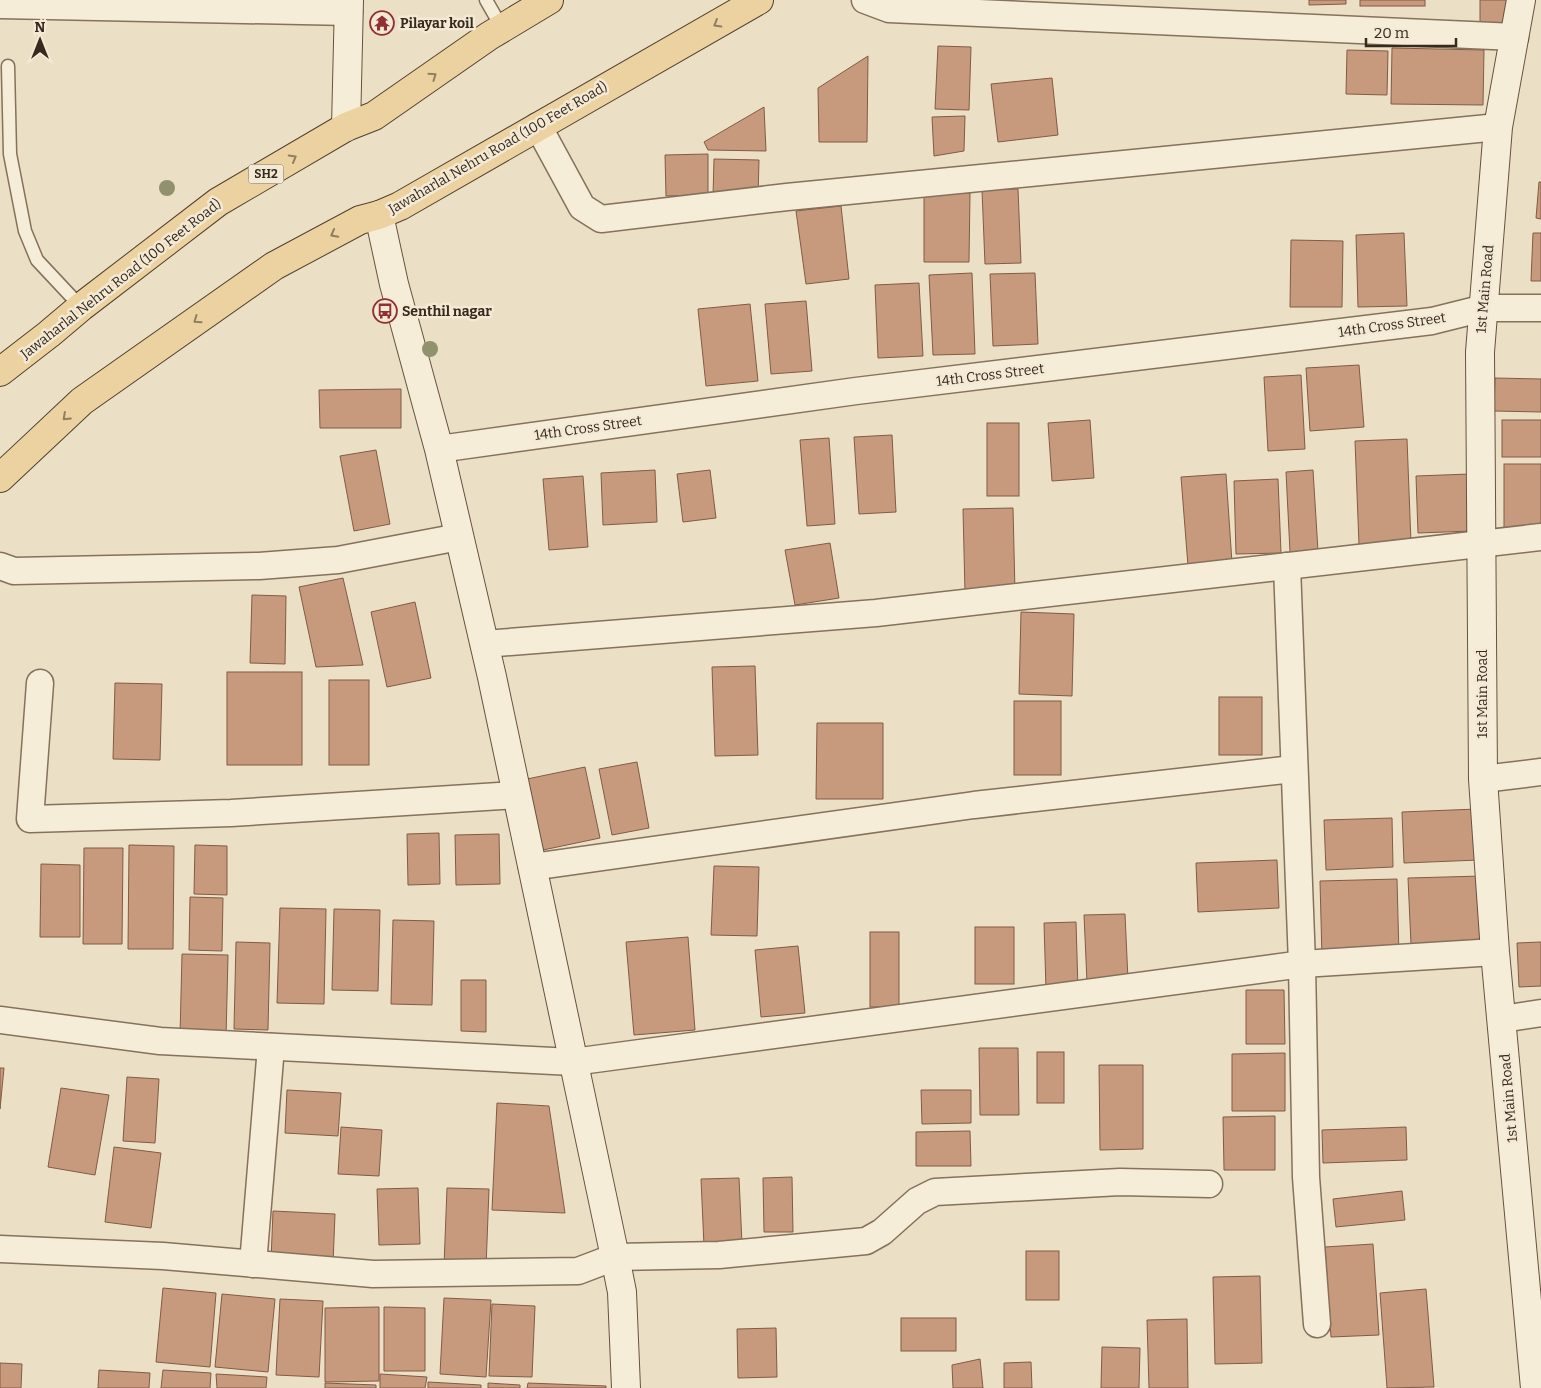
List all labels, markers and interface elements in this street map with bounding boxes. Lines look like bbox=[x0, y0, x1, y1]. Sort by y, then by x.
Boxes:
temple icon: Pilayar koil bbox=[369, 10, 395, 36]
north arrow bbox=[15, 15, 65, 65]
place label: Pilayar koil bbox=[400, 15, 474, 32]
scale bar bbox=[1366, 15, 1456, 47]
one-way arrow bbox=[713, 18, 722, 28]
text: N bbox=[35, 19, 46, 36]
text: 20 m bbox=[1374, 24, 1410, 42]
one-way arrow bbox=[427, 73, 436, 82]
street label: Jawaharlal Nehru Road (100 Feet Road) bbox=[385, 78, 610, 218]
one-way arrow bbox=[288, 155, 297, 165]
road number: SH2 bbox=[248, 164, 284, 183]
street label: Jawaharlal Nehru Road (100 Feet Road) bbox=[17, 195, 225, 363]
one-way arrow bbox=[330, 228, 339, 238]
street label: 1st Main Road bbox=[1473, 244, 1497, 334]
bus stop icon: Senthil nagar bbox=[372, 298, 398, 324]
place label: Senthil nagar bbox=[402, 303, 492, 320]
street label: 14th Cross Street bbox=[1337, 309, 1447, 341]
one-way arrow bbox=[194, 315, 203, 323]
street label: 14th Cross Street bbox=[935, 360, 1045, 390]
one-way arrow bbox=[63, 411, 72, 420]
street label: 14th Cross Street bbox=[533, 412, 643, 444]
street label: 1st Main Road bbox=[1474, 650, 1491, 738]
street label: 1st Main Road bbox=[1497, 1053, 1521, 1143]

